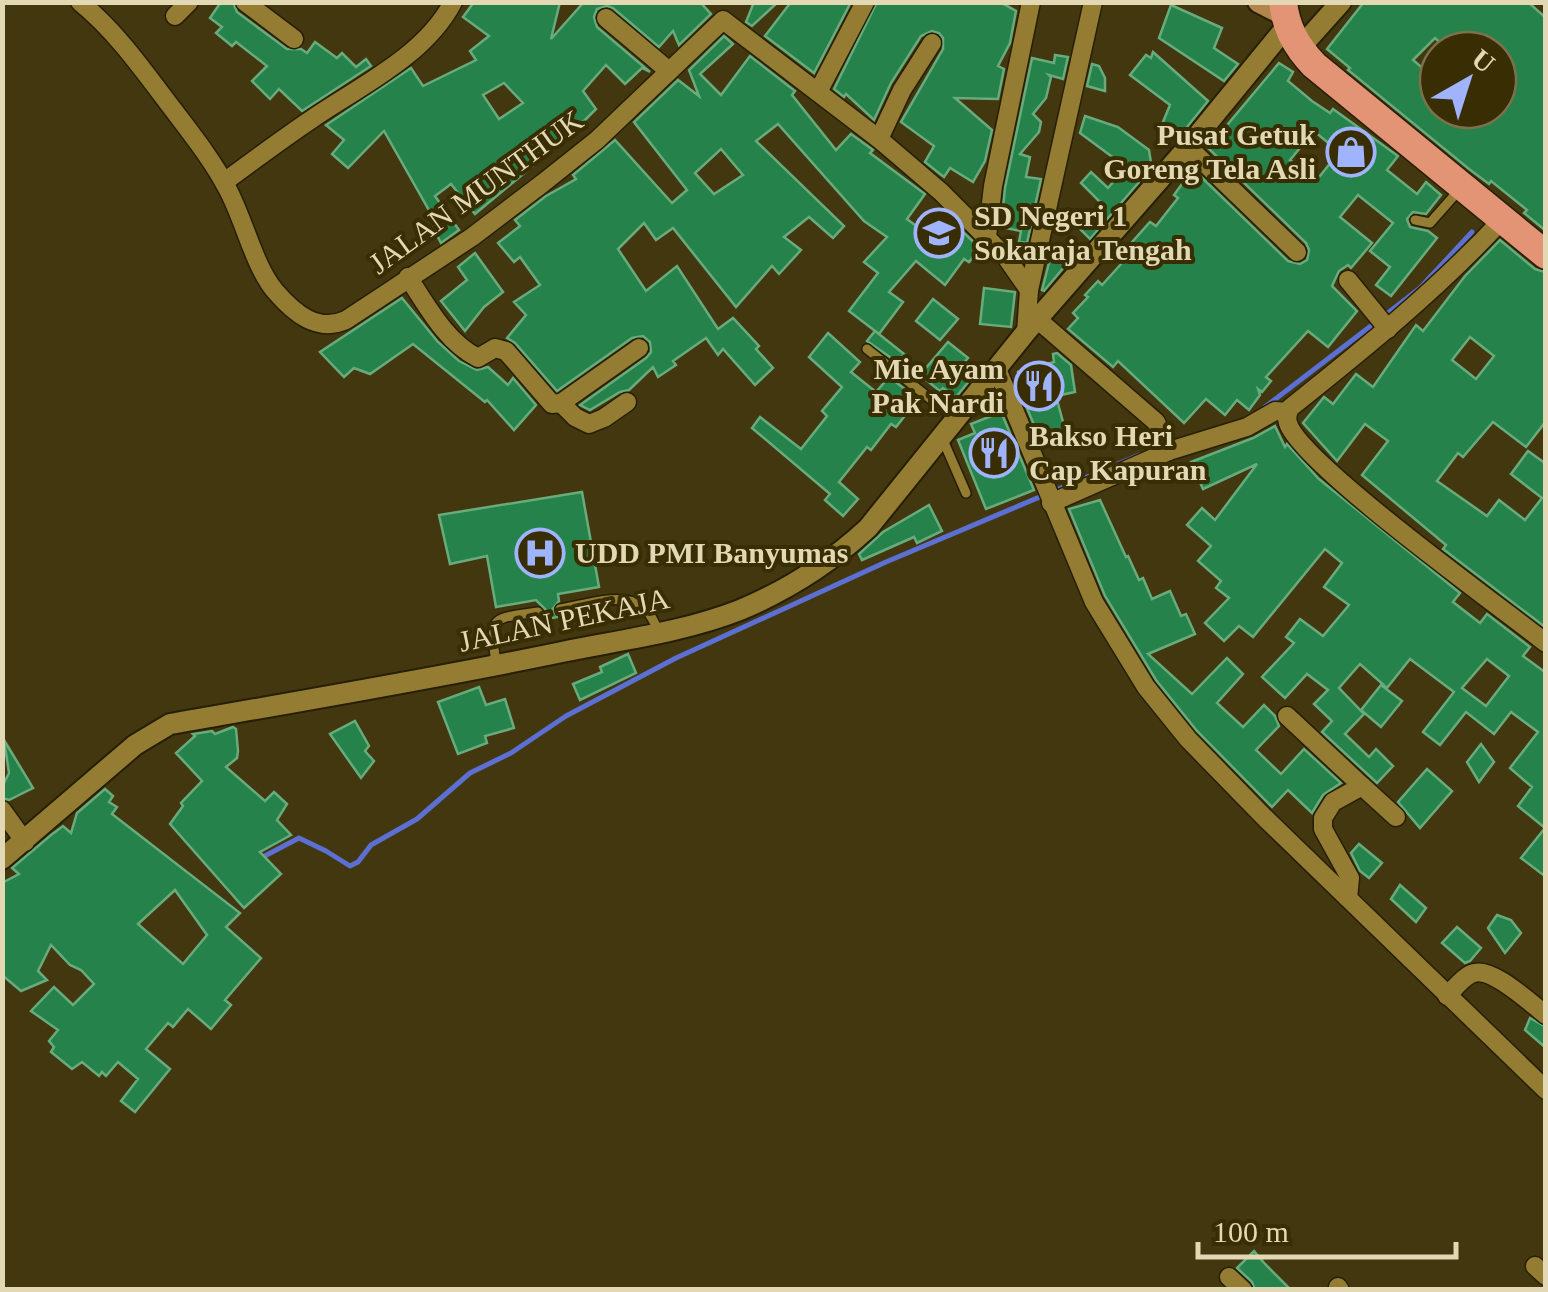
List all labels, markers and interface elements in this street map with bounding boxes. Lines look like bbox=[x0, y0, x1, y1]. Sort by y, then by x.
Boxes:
north arrow bbox=[1418, 30, 1518, 130]
text: U bbox=[1466, 43, 1501, 79]
street label: JALAN MUNTHUK bbox=[363, 103, 589, 280]
place label: Pusat Getuk Goreng Tela Asli bbox=[1103, 118, 1316, 185]
shop icon: Pusat Getuk Goreng Tela Asli bbox=[1325, 126, 1377, 178]
place label: SD Negeri 1 Sokaraja Tengah bbox=[974, 199, 1192, 266]
school or university icon: SD Negeri 1 Sokaraja Tengah bbox=[913, 207, 965, 259]
place label: Mie Ayam Pak Nardi bbox=[871, 352, 1004, 419]
restaurant icon: Mie Ayam Pak Nardi bbox=[1013, 360, 1065, 412]
place label: Bakso Heri Cap Kapuran bbox=[1029, 419, 1207, 486]
restaurant icon: Bakso Heri Cap Kapuran bbox=[968, 427, 1020, 479]
hospital icon: UDD PMI Banyumas bbox=[514, 527, 566, 579]
place label: UDD PMI Banyumas bbox=[575, 536, 848, 569]
street label: JALAN PEKAJA bbox=[456, 581, 672, 658]
scale bar bbox=[1198, 1197, 1456, 1259]
text: 100 m bbox=[1213, 1215, 1289, 1248]

